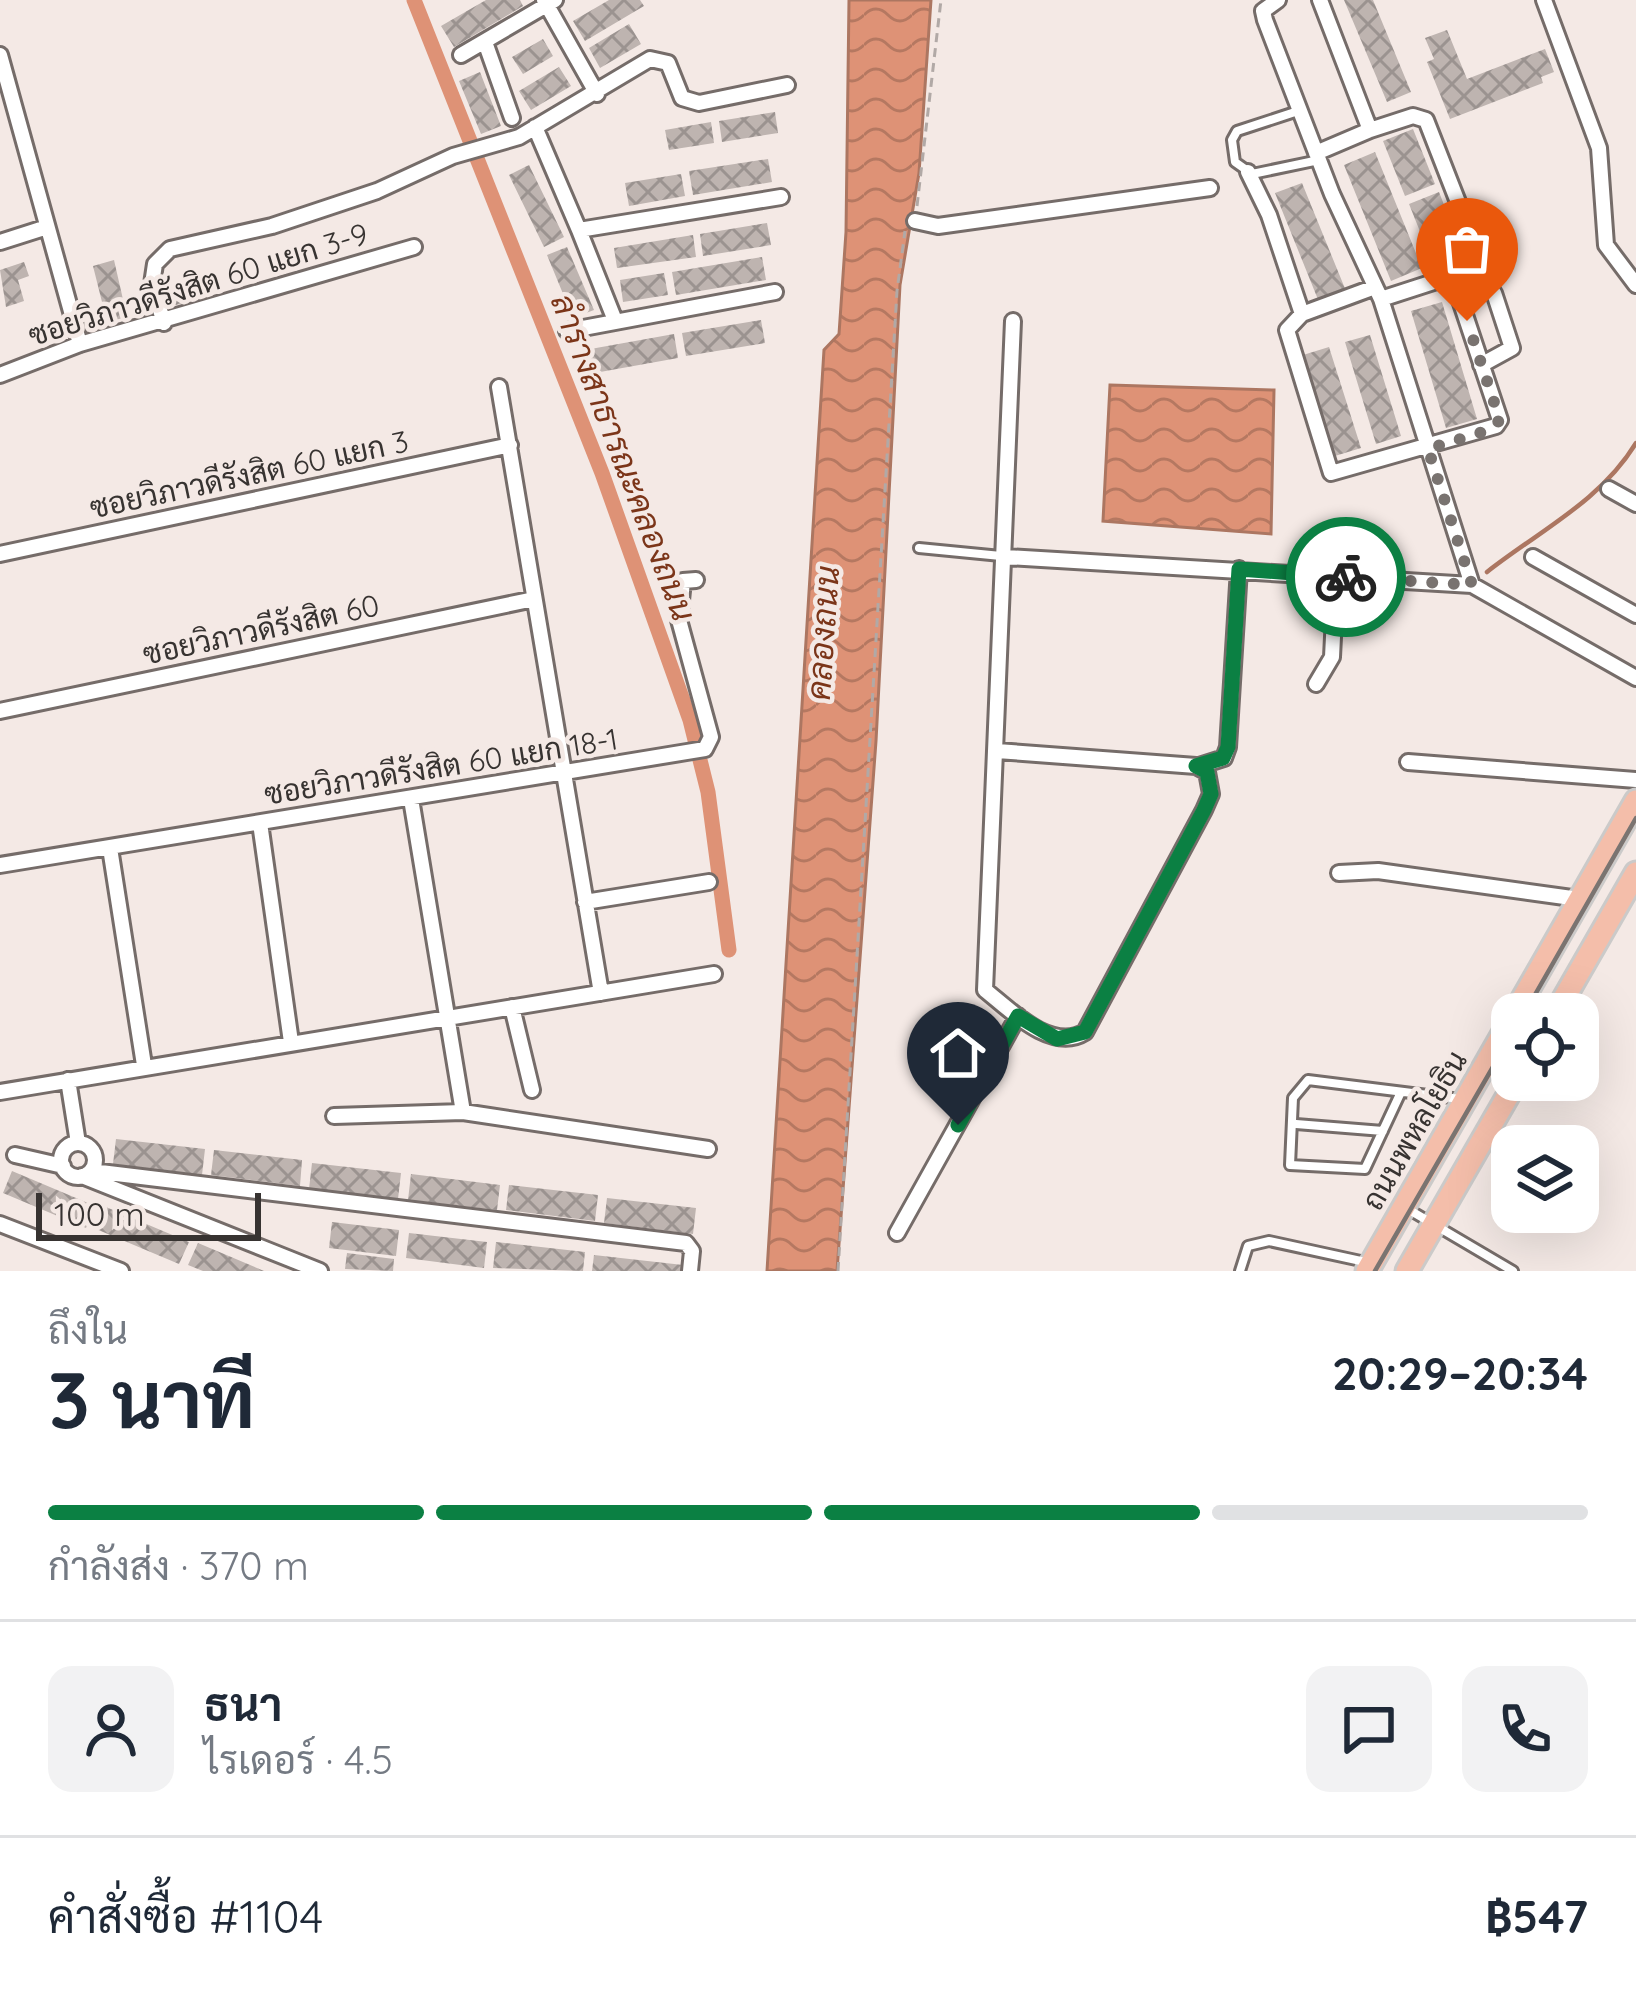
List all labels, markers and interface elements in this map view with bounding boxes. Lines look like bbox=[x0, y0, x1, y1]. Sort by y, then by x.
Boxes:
pin bbox=[1416, 198, 1518, 321]
street label: ซอยวิภาวดีรังสิต 60 แยก 3-9 bbox=[24, 214, 372, 354]
icon: bag bbox=[1434, 216, 1500, 282]
water label: ลำรางสาธารณะคลองถนน bbox=[543, 288, 705, 626]
street label: ซอยวิภาวดีรังสิต 60 แยก 3 bbox=[86, 422, 412, 526]
courier bbox=[1286, 517, 1406, 637]
icon: bike bbox=[1313, 544, 1379, 610]
water label: คลองถนน bbox=[797, 564, 847, 702]
street label: ซอยวิภาวดีรังสิต 60 bbox=[139, 585, 383, 673]
street label: ซอยวิภาวดีรังสิต 60 แยก 18-1 bbox=[261, 719, 621, 813]
map controls bbox=[1491, 993, 1599, 1233]
button: locate bbox=[1491, 993, 1599, 1101]
pin bbox=[907, 1002, 1009, 1125]
icon: home bbox=[925, 1020, 991, 1086]
street label: ถนนพหลโยธิน bbox=[1353, 1044, 1475, 1216]
button: layers bbox=[1491, 1125, 1599, 1233]
scale bar bbox=[36, 1187, 261, 1240]
text: 100 m bbox=[54, 1193, 145, 1234]
text: ถึงใน bbox=[48, 1305, 128, 1354]
text: 20:29–20:34 bbox=[1332, 1345, 1588, 1401]
text: 3 นาที bbox=[48, 1350, 255, 1448]
text: กำลังส่ง · 370 m bbox=[48, 1541, 309, 1590]
button: person bbox=[48, 1666, 174, 1792]
button: chat bbox=[1306, 1666, 1432, 1792]
button: phone bbox=[1462, 1666, 1588, 1792]
text: ธนา bbox=[204, 1676, 282, 1732]
text: ไรเดอร์ · 4.5 bbox=[204, 1735, 393, 1784]
text: คำสั่งซื้อ #1104 bbox=[48, 1888, 323, 1944]
text: ฿547 bbox=[1485, 1888, 1588, 1944]

